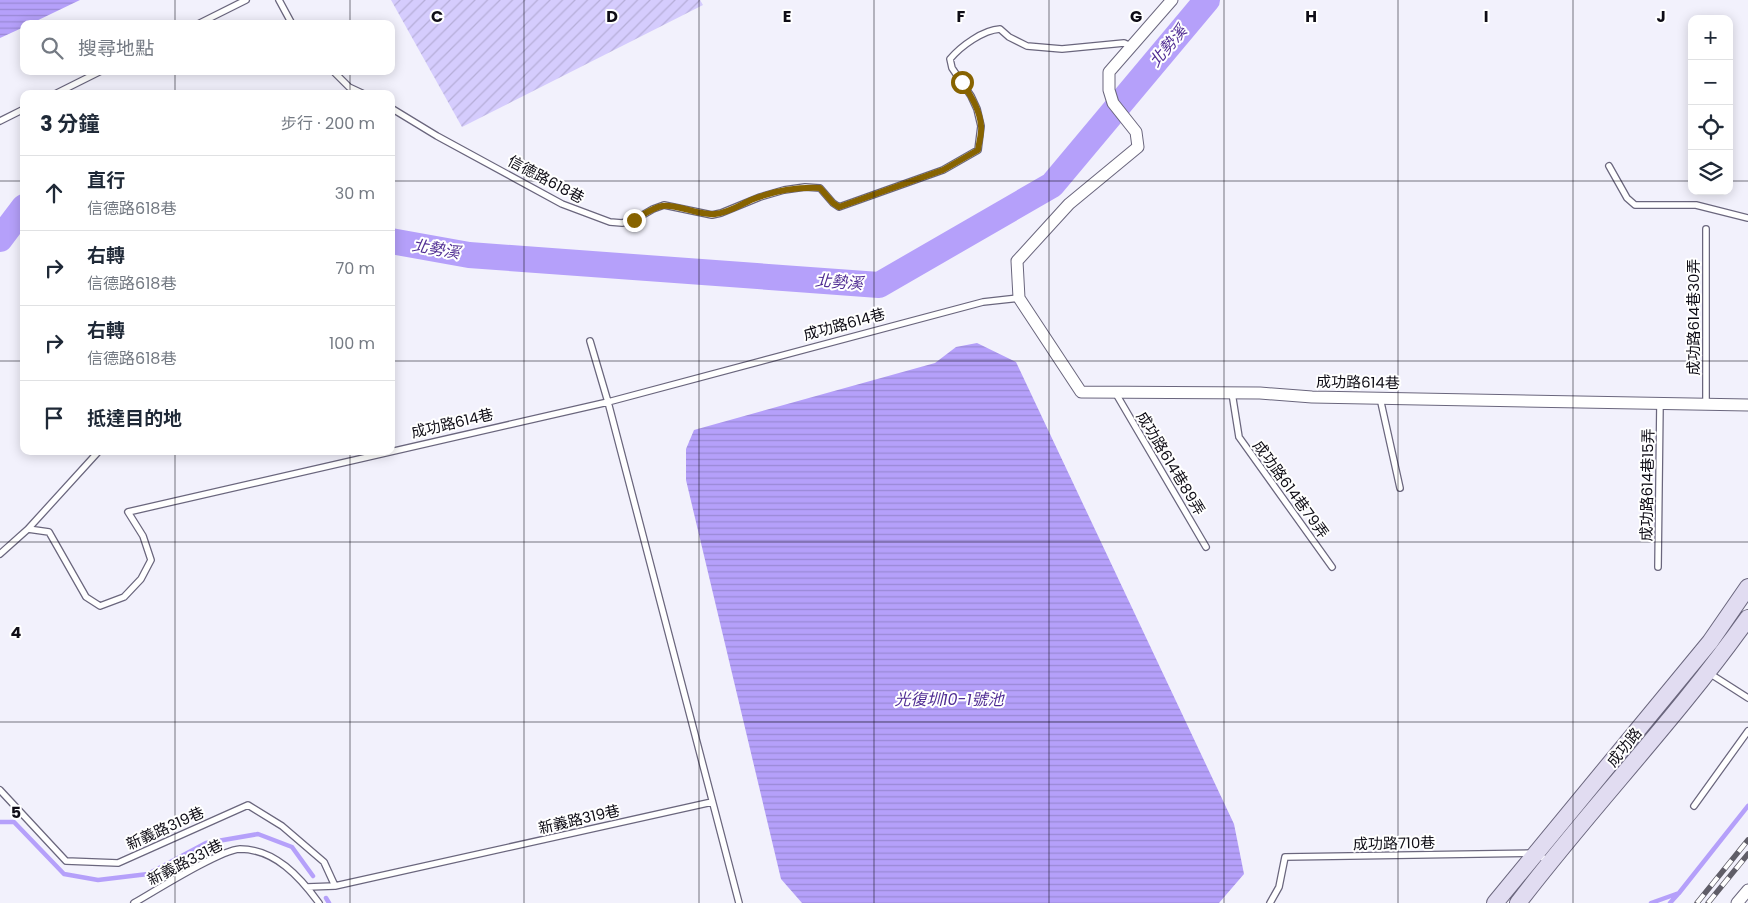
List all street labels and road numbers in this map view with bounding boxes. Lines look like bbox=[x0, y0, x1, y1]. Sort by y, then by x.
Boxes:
street label: 信德路618巷 bbox=[504, 150, 588, 208]
street label: 成功路614巷30弄 bbox=[1683, 258, 1704, 376]
street label: 成功路614巷 bbox=[801, 303, 887, 345]
street label: 成功路614巷 bbox=[1316, 371, 1400, 393]
street label: 成功路614巷 bbox=[409, 403, 495, 443]
street label: 成功路614巷89弄 bbox=[1132, 407, 1210, 519]
street label: 成功路614巷15弄 bbox=[1636, 428, 1658, 542]
street label: 成功路614巷79弄 bbox=[1248, 436, 1334, 542]
street label: 成功路 bbox=[1602, 723, 1646, 771]
street label: 新義路319巷 bbox=[536, 799, 622, 839]
street label: 新義路319巷 bbox=[123, 802, 207, 854]
street label: 成功路710巷 bbox=[1353, 832, 1435, 854]
street label: 新義路331巷 bbox=[143, 834, 227, 890]

